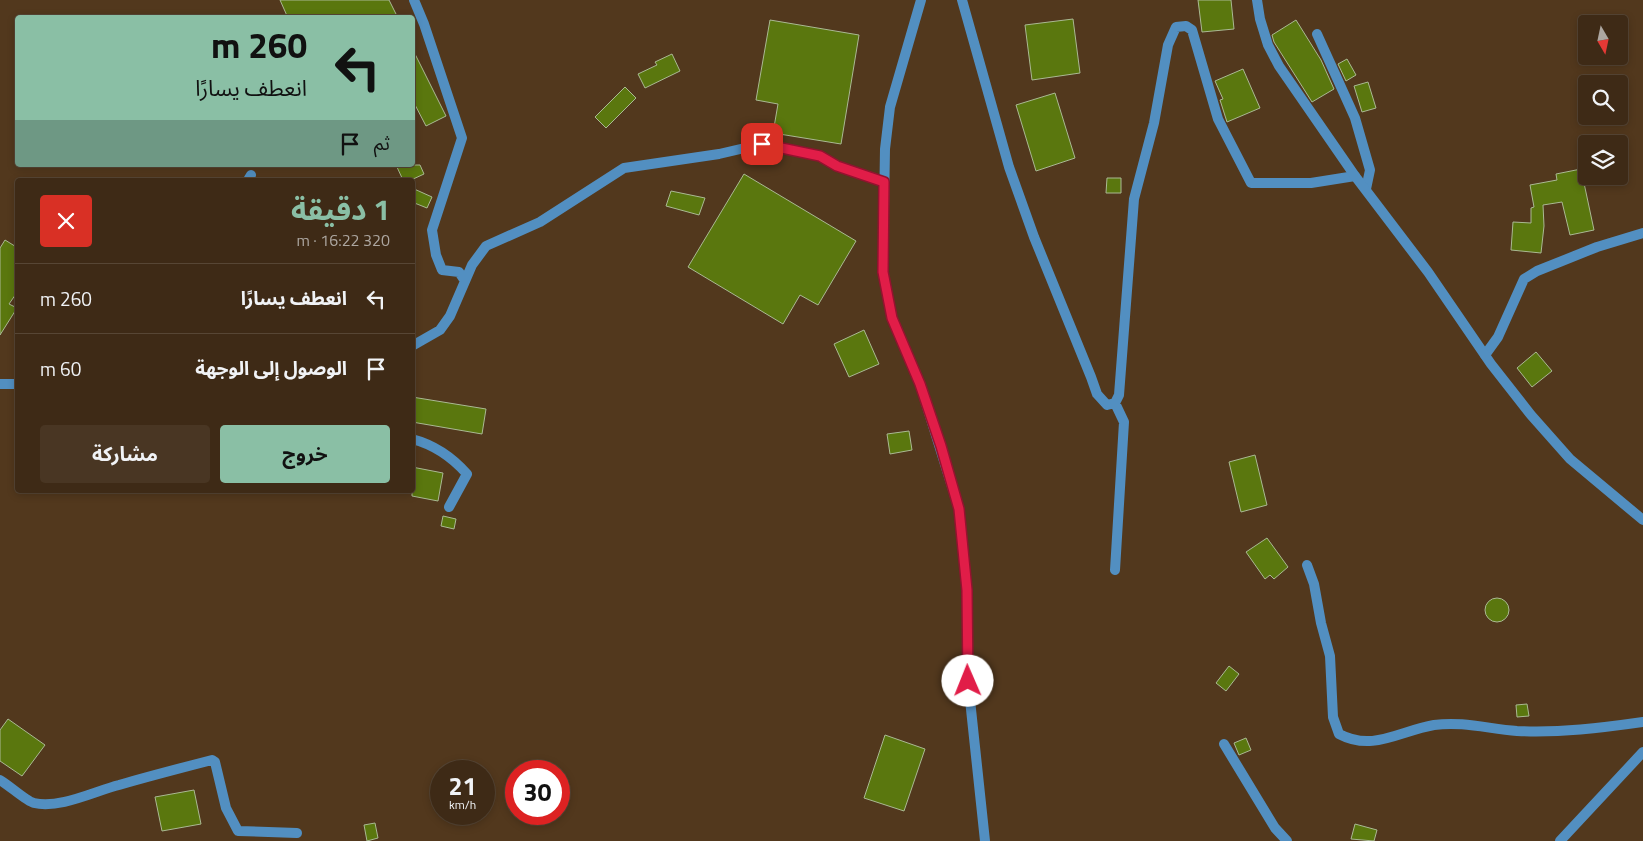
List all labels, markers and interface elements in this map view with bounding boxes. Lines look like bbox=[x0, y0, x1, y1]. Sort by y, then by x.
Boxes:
north arrow bbox=[1578, 15, 1628, 65]
map controls bbox=[1578, 15, 1628, 185]
text: 260 m bbox=[211, 18, 307, 72]
icon: left bbox=[325, 35, 390, 100]
text: انعطف يسارًا bbox=[195, 71, 307, 105]
button: search bbox=[1578, 75, 1628, 125]
pin bbox=[741, 123, 783, 165]
text: ثم bbox=[374, 128, 390, 157]
icon: arrive bbox=[336, 130, 364, 158]
icon: arrive bbox=[748, 130, 776, 158]
button: layers bbox=[1578, 135, 1628, 185]
text: 1 دقيقة bbox=[291, 186, 390, 232]
button: close bbox=[40, 195, 92, 247]
text: 320 m · 16:22 bbox=[296, 228, 390, 252]
text: انعطف يسارًا bbox=[241, 283, 347, 312]
text: 260 m bbox=[40, 284, 92, 313]
icon: left bbox=[362, 285, 390, 313]
text: الوصول إلى الوجهة bbox=[195, 353, 347, 382]
text: 60 m bbox=[40, 354, 81, 383]
icon: arrive bbox=[362, 355, 390, 383]
button: مشاركة bbox=[40, 425, 210, 483]
button: خروج bbox=[220, 425, 390, 483]
position arrow bbox=[941, 654, 993, 706]
speed limit sign: 30 bbox=[505, 760, 570, 825]
text: 21 bbox=[448, 767, 477, 805]
text: km/h bbox=[449, 795, 476, 814]

